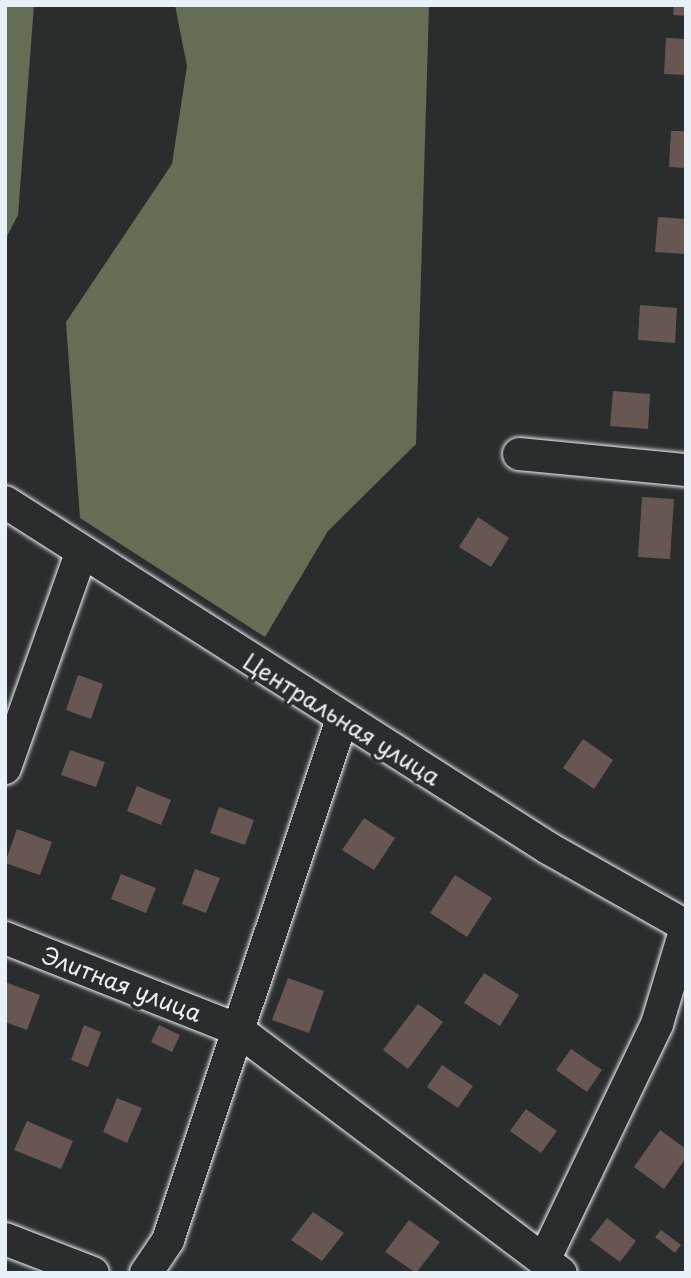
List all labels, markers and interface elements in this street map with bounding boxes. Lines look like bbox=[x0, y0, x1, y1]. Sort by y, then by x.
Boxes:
street label: Центральная улица bbox=[238, 647, 446, 791]
street label: Элитная улица bbox=[38, 941, 206, 1027]

